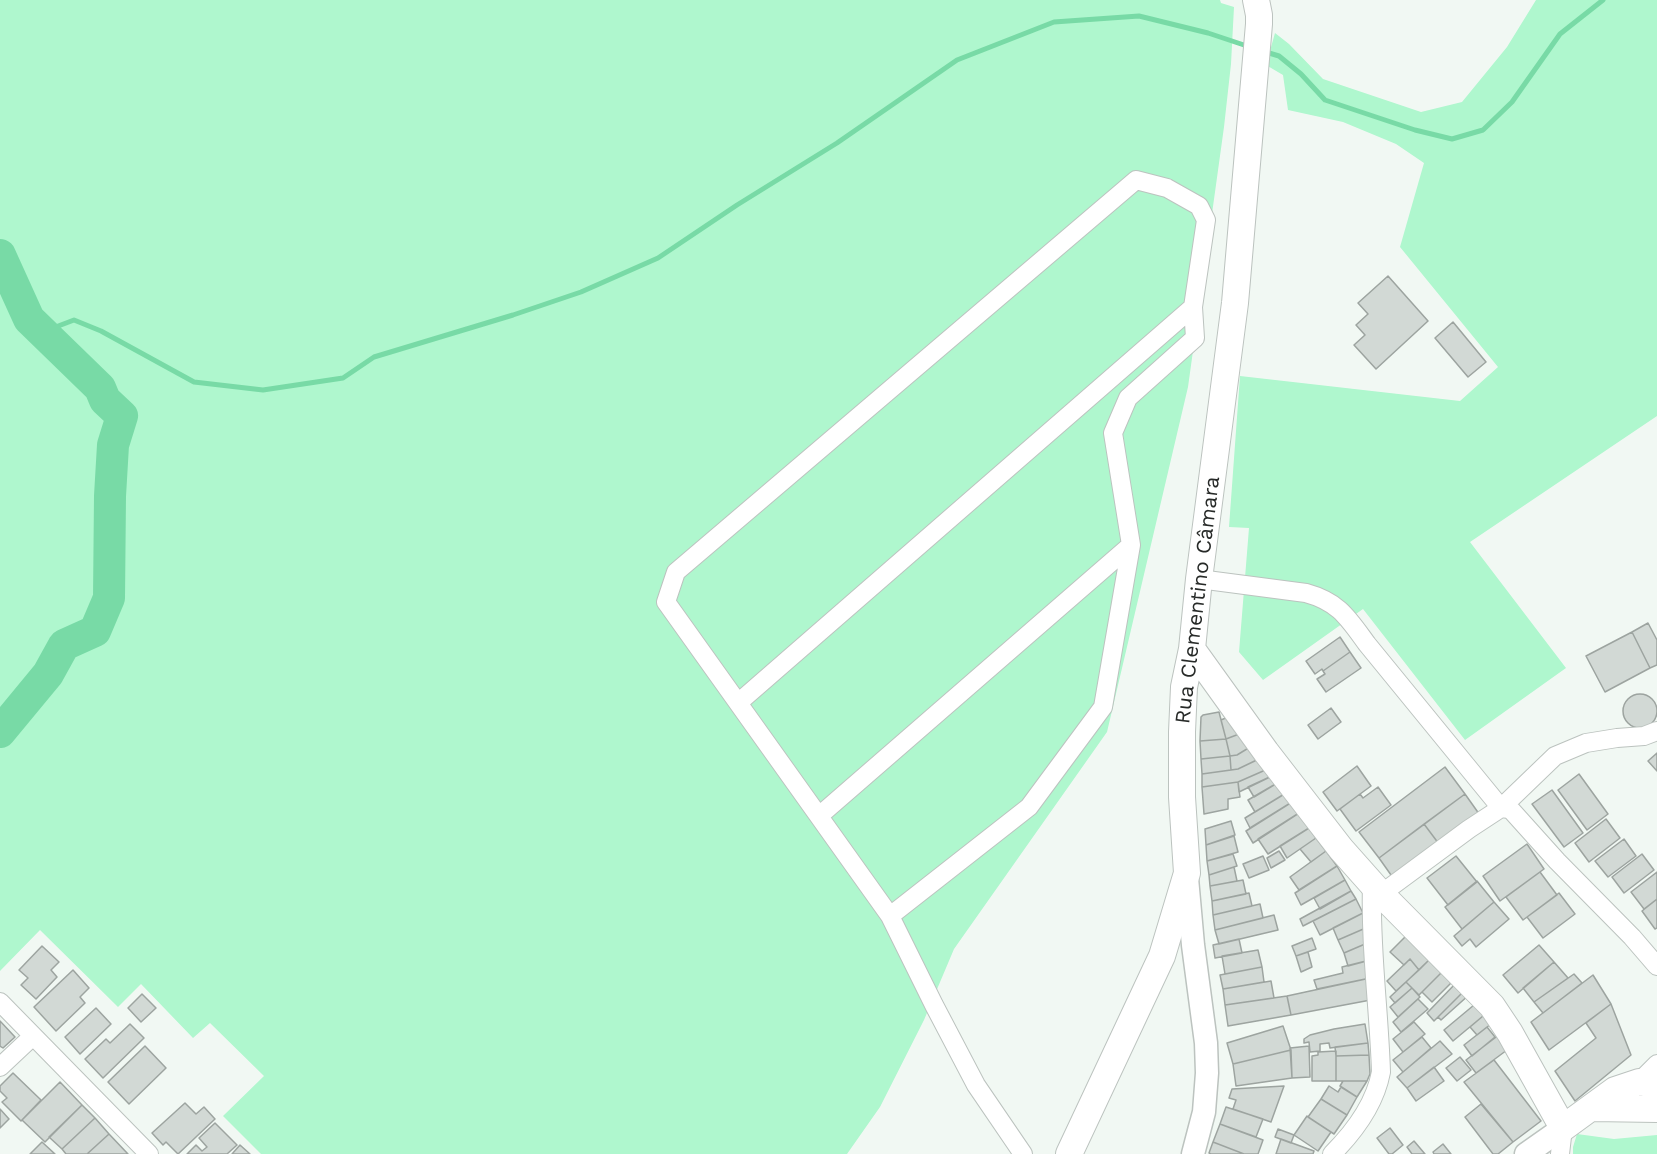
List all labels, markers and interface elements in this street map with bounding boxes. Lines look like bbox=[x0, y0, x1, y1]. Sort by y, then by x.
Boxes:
street label: Rua Clementino Câmara bbox=[1170, 475, 1226, 725]

